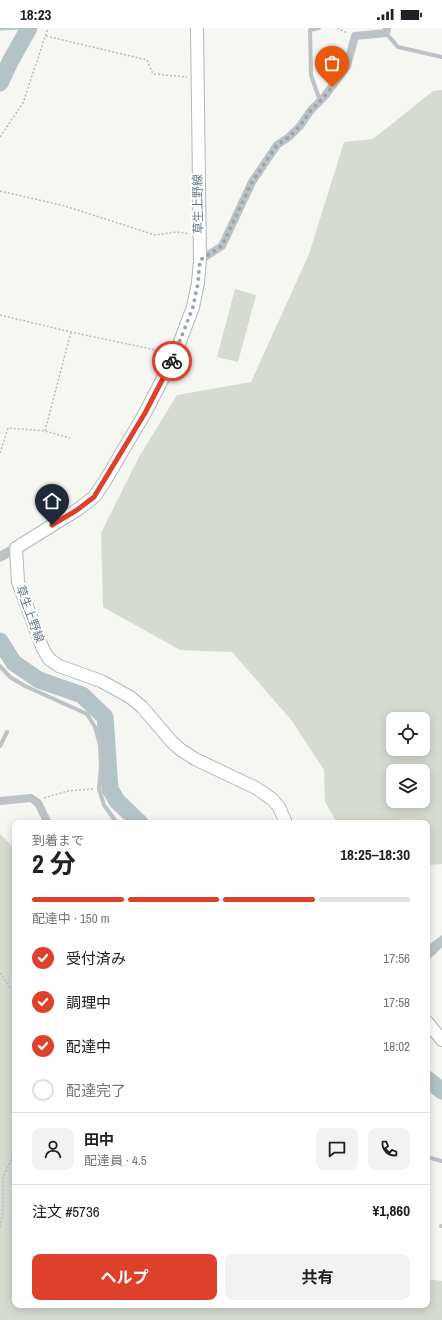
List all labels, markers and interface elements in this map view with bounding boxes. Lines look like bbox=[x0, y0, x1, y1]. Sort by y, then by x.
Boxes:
text: 18:23 bbox=[20, 4, 51, 25]
pin bbox=[315, 46, 349, 87]
icon: bag bbox=[321, 52, 343, 74]
street label: 草生上野線 bbox=[189, 174, 207, 234]
courier bbox=[152, 341, 192, 381]
icon: bike bbox=[161, 350, 183, 372]
pin bbox=[35, 484, 69, 525]
icon: home bbox=[41, 490, 63, 512]
street label: 草生上野線 bbox=[12, 583, 48, 645]
map controls bbox=[386, 712, 430, 808]
button: locate bbox=[386, 712, 430, 756]
button: layers bbox=[386, 764, 430, 808]
text: 到着まで bbox=[32, 832, 84, 849]
text: 18:25–18:30 bbox=[340, 844, 410, 865]
text: 2 分 bbox=[32, 846, 76, 881]
text: 配達中 · 150 m bbox=[32, 910, 110, 927]
icon: check bbox=[32, 947, 54, 969]
text: 受付済み bbox=[66, 948, 126, 969]
text: 17:56 bbox=[383, 950, 410, 967]
icon: check bbox=[32, 991, 54, 1013]
text: 調理中 bbox=[66, 992, 111, 1013]
text: 17:58 bbox=[383, 994, 410, 1011]
icon: check bbox=[32, 1035, 54, 1057]
text: 配達中 bbox=[66, 1036, 111, 1057]
text: 18:02 bbox=[383, 1038, 410, 1055]
text: 配達完了 bbox=[66, 1080, 126, 1101]
button: person bbox=[32, 1128, 74, 1170]
button: chat bbox=[316, 1128, 358, 1170]
button: phone bbox=[368, 1128, 410, 1170]
text: 田中 bbox=[84, 1129, 114, 1150]
text: 配達員 · 4.5 bbox=[84, 1152, 147, 1169]
text: ¥1,860 bbox=[372, 1200, 410, 1221]
text: 注文 #5736 bbox=[32, 1201, 100, 1222]
button: ヘルプ bbox=[32, 1254, 217, 1300]
button: 共有 bbox=[225, 1254, 410, 1300]

